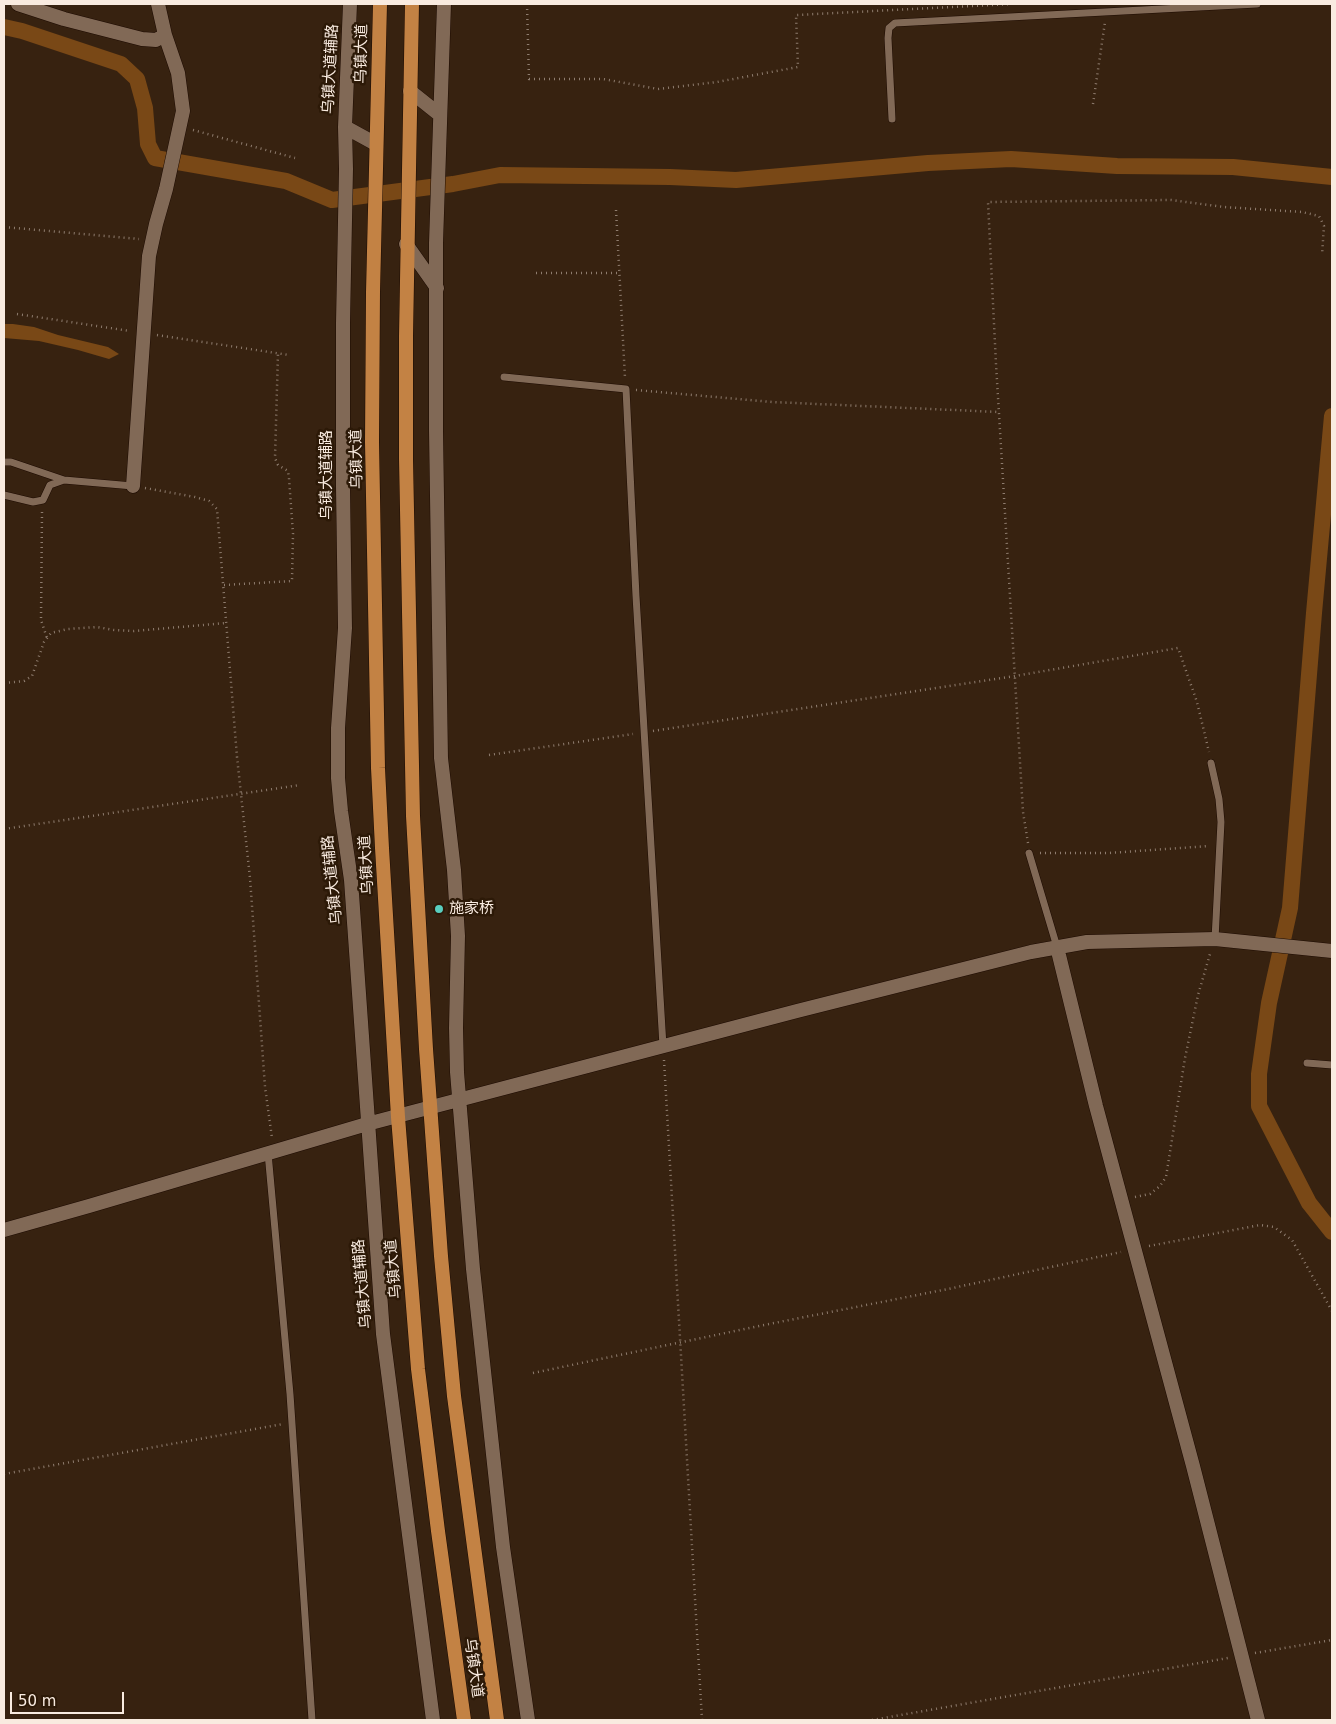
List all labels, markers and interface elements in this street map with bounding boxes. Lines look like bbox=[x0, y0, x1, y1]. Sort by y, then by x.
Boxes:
street label: 乌镇大道辅路 bbox=[320, 24, 342, 114]
street label: 乌镇大道 bbox=[352, 24, 372, 84]
street label: 乌镇大道 bbox=[347, 429, 367, 489]
street label: 乌镇大道辅路 bbox=[318, 430, 336, 520]
street label: 乌镇大道辅路 bbox=[319, 834, 347, 926]
street label: 乌镇大道 bbox=[356, 835, 378, 895]
place label: 施家桥 bbox=[449, 900, 494, 918]
marker: 施家桥 bbox=[433, 903, 445, 915]
street label: 乌镇大道辅路 bbox=[350, 1238, 376, 1330]
street label: 乌镇大道 bbox=[382, 1238, 406, 1300]
street label: 乌镇大道 bbox=[460, 1637, 486, 1699]
scale bar bbox=[12, 1682, 126, 1714]
text: 50 m bbox=[18, 1692, 56, 1710]

